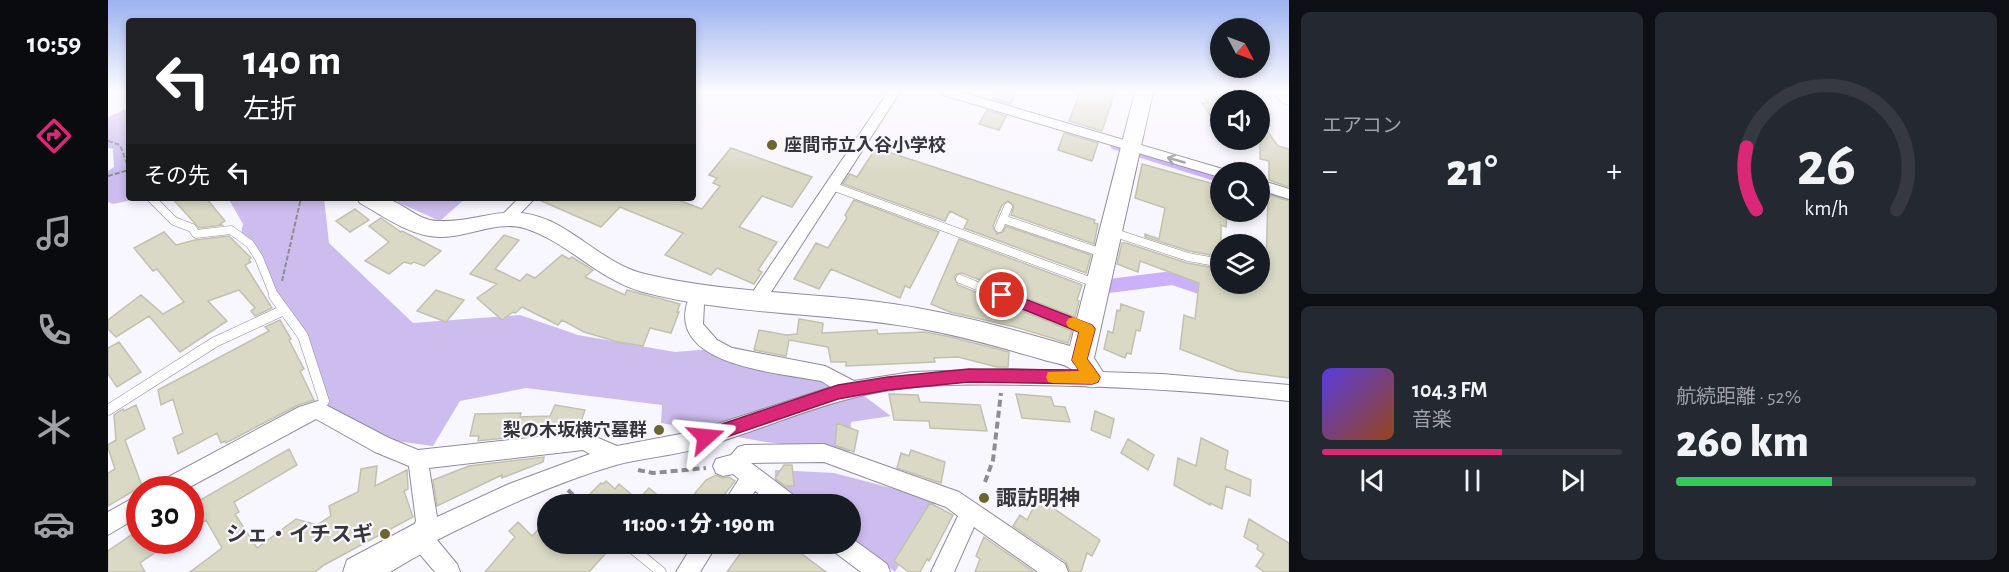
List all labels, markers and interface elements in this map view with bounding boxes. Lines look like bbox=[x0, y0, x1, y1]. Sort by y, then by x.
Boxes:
north arrow bbox=[1210, 18, 1270, 78]
map controls bbox=[1210, 18, 1270, 294]
text: 10:59 bbox=[27, 30, 81, 57]
text: 140 m bbox=[243, 40, 341, 82]
icon: left bbox=[144, 42, 222, 120]
button: sound bbox=[1210, 90, 1270, 150]
text: 左折 bbox=[243, 96, 297, 123]
icon: directions bbox=[33, 115, 75, 157]
text: エアコン bbox=[1322, 116, 1402, 136]
text: 26 bbox=[1796, 134, 1856, 196]
place label: 座間市立入谷小学校 bbox=[784, 135, 946, 155]
marker: 座間市立入谷小学校 bbox=[765, 138, 779, 152]
text: 21° bbox=[1446, 149, 1498, 194]
one-way arrow bbox=[1167, 154, 1186, 165]
text: − bbox=[1322, 155, 1338, 188]
text: + bbox=[1606, 155, 1622, 188]
icon: left bbox=[222, 156, 255, 189]
button: search bbox=[1210, 162, 1270, 222]
text: その先 bbox=[144, 165, 210, 187]
text: km/h bbox=[1804, 198, 1848, 219]
icon: music bbox=[33, 212, 75, 254]
button: layers bbox=[1210, 234, 1270, 294]
pin bbox=[976, 269, 1027, 320]
icon: arrive bbox=[985, 278, 1018, 311]
icon: phone bbox=[33, 309, 75, 351]
text: 104.3 FM bbox=[1412, 379, 1488, 401]
text: 航続距離 · 52% bbox=[1676, 387, 1801, 407]
position arrow bbox=[674, 405, 738, 469]
icon: climate bbox=[33, 406, 75, 448]
text: 音楽 bbox=[1412, 410, 1452, 430]
place label: 梨の木坂横穴墓群 bbox=[503, 420, 647, 440]
text: 260 km bbox=[1676, 420, 1809, 465]
marker: 梨の木坂横穴墓群 bbox=[652, 423, 666, 437]
icon: previous bbox=[1356, 464, 1389, 497]
icon: pause bbox=[1456, 464, 1489, 497]
icon: next bbox=[1556, 464, 1589, 497]
speed limit sign: 30 bbox=[126, 476, 204, 554]
place label: 諏訪明神 bbox=[996, 486, 1080, 509]
marker: 諏訪明神 bbox=[977, 491, 991, 505]
icon: car bbox=[33, 503, 75, 545]
text: 11:00 · 1 分 · 190 m bbox=[623, 513, 775, 535]
place label: シェ・イチスギ bbox=[226, 522, 373, 545]
marker: シェ・イチスギ bbox=[378, 527, 392, 541]

